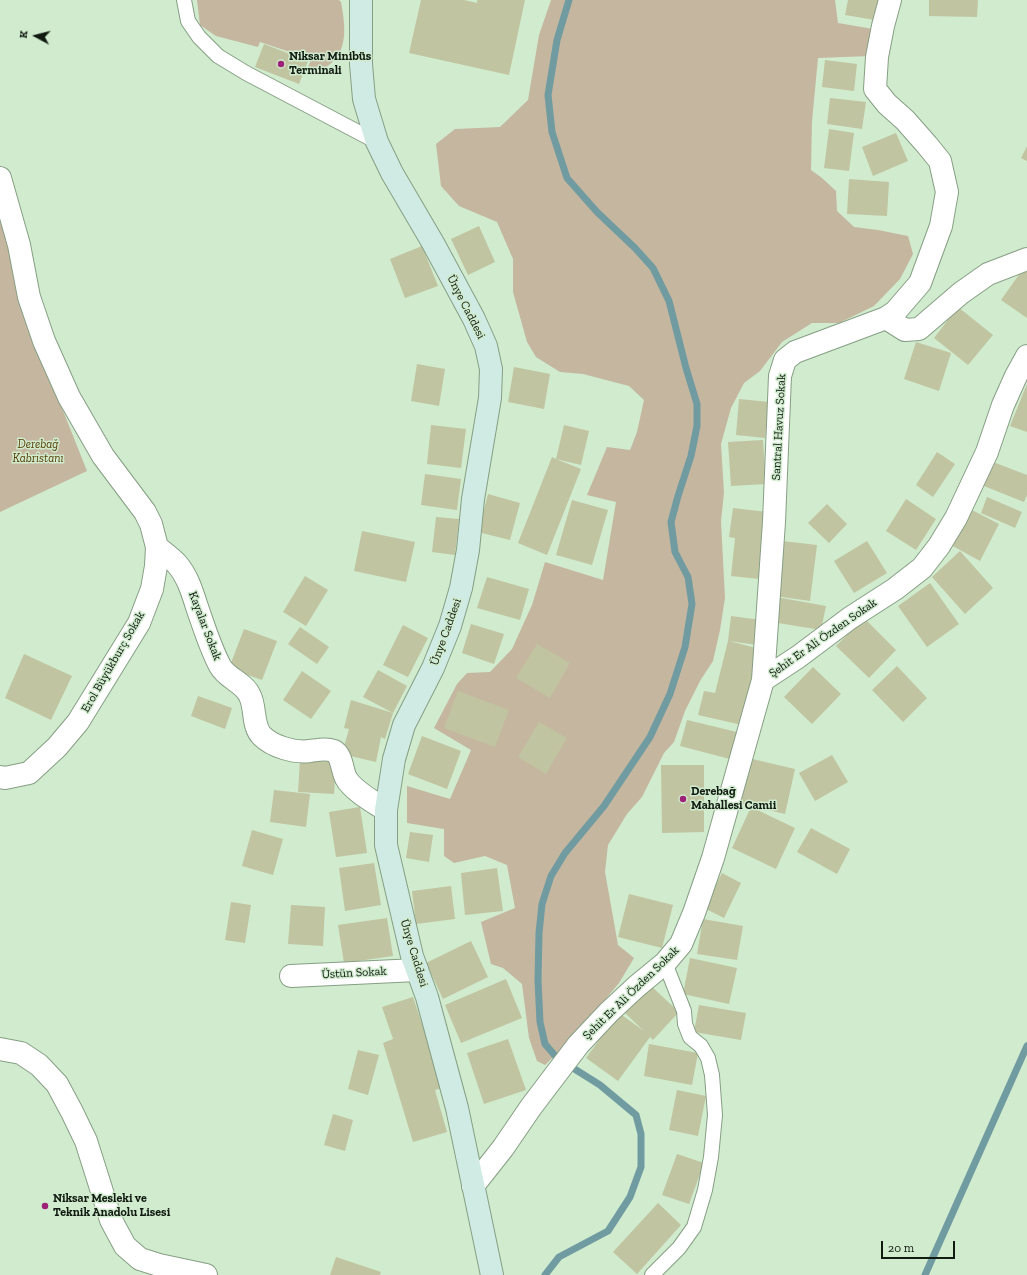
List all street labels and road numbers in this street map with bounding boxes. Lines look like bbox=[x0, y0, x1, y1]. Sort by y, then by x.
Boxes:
street label: Ünye Caddesi bbox=[444, 272, 488, 342]
street label: Santral Havuz Sokak bbox=[769, 373, 789, 481]
street label: Kayalar Sokak bbox=[185, 589, 225, 663]
street label: Şehit Er Ali Özden Sokak bbox=[766, 595, 880, 681]
street label: Ünye Caddesi bbox=[427, 597, 465, 667]
street label: Erol Büyükburç Sokak bbox=[78, 609, 148, 715]
street label: Ünye Caddesi bbox=[397, 917, 431, 989]
street label: Şehit Er Ali Özden Sokak bbox=[580, 943, 682, 1043]
street label: Üstün Sokak bbox=[321, 964, 387, 982]

